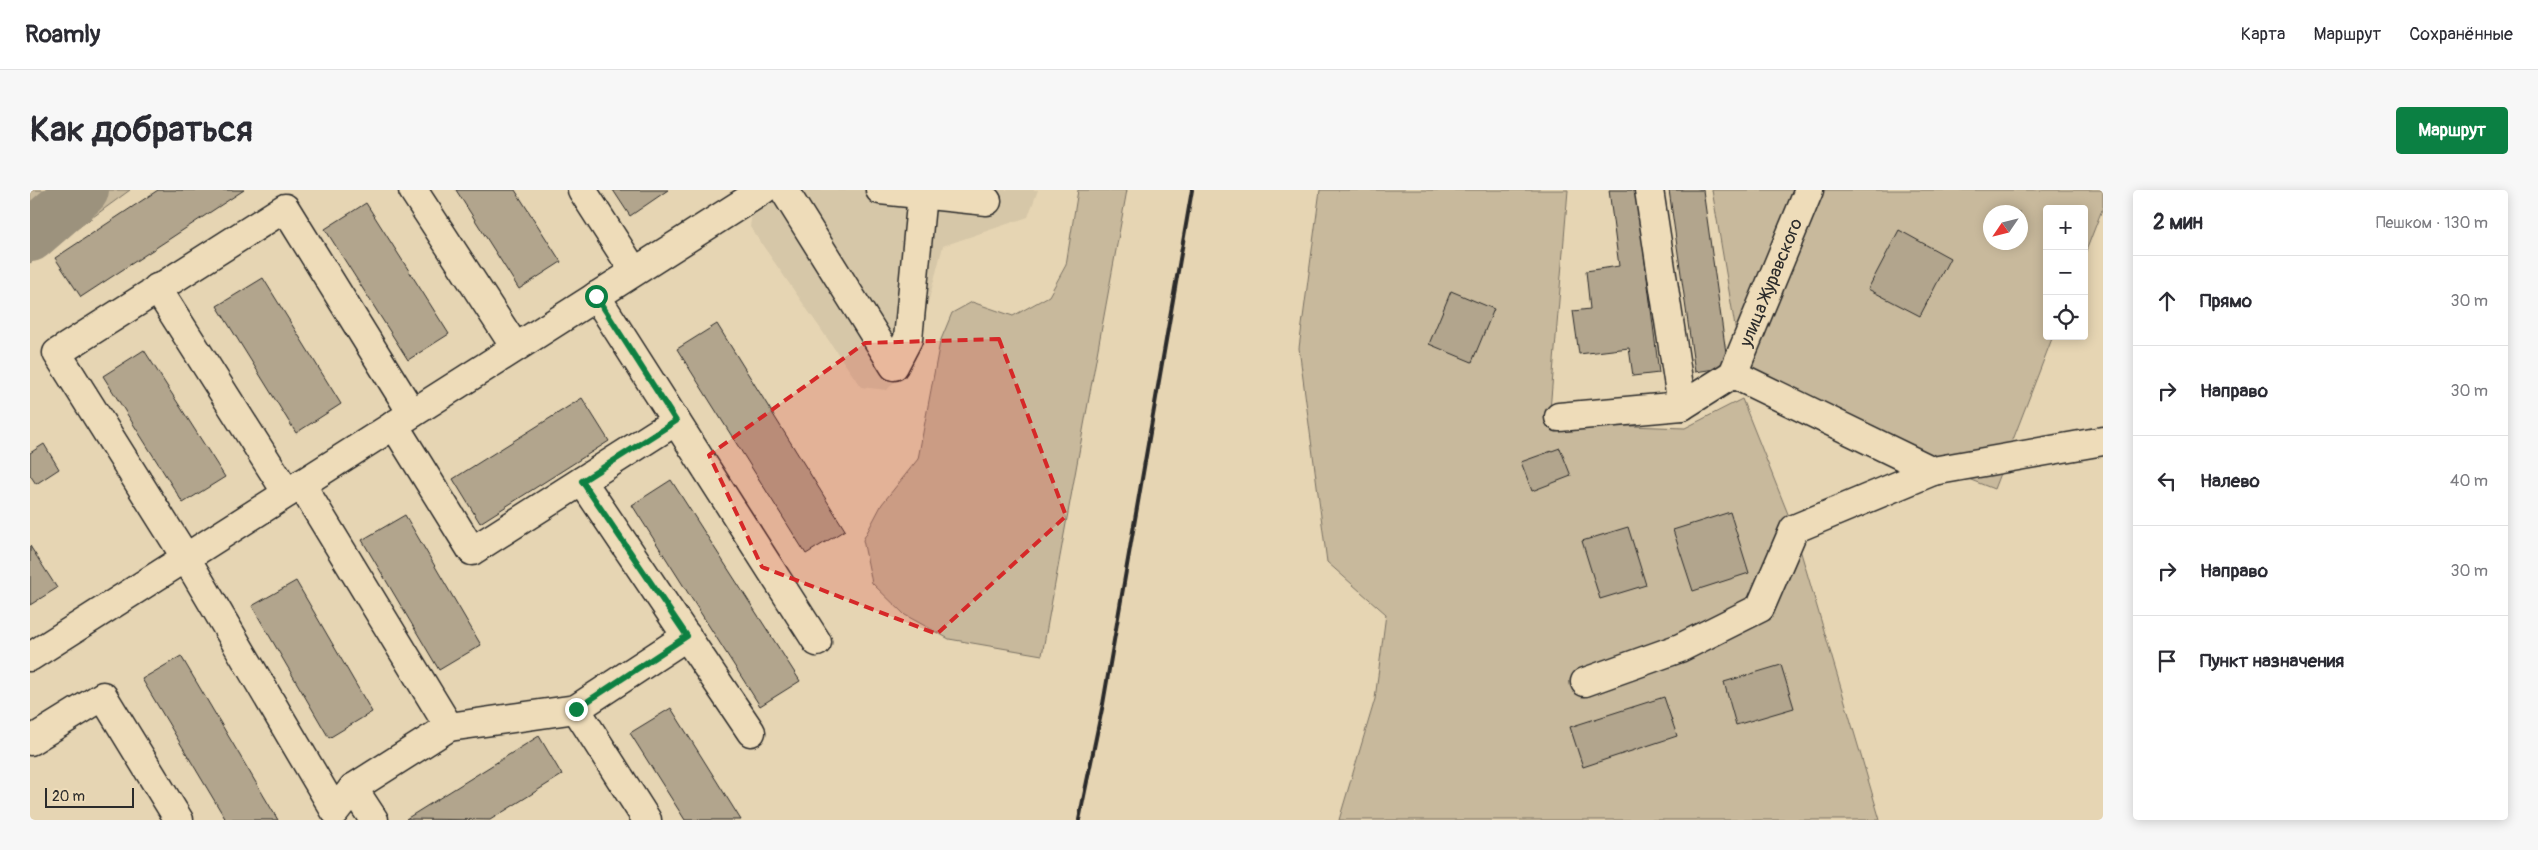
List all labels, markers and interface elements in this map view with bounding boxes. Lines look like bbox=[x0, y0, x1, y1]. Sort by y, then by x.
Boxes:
text: Roamly bbox=[25, 20, 100, 49]
text: Карта bbox=[2241, 23, 2285, 46]
text: Маршрут bbox=[2313, 23, 2381, 46]
text: Сохранённые bbox=[2409, 23, 2513, 46]
button: Маршрут bbox=[2396, 107, 2508, 154]
text: Как добраться bbox=[30, 108, 253, 152]
north arrow bbox=[1983, 205, 2028, 250]
map controls bbox=[2043, 205, 2088, 340]
button: + bbox=[2043, 205, 2088, 250]
text: 2 мин bbox=[2153, 209, 2203, 236]
text: Пешком · 130 m bbox=[2376, 213, 2488, 233]
street label: улица Журавского bbox=[1734, 215, 1808, 351]
button: − bbox=[2043, 250, 2088, 295]
route start bbox=[585, 285, 608, 308]
icon: ahead bbox=[2153, 287, 2181, 315]
text: Прямо bbox=[2200, 289, 2252, 313]
text: 30 m bbox=[2450, 291, 2488, 311]
button: locate bbox=[2043, 295, 2088, 340]
icon: right bbox=[2153, 377, 2181, 405]
text: Направо bbox=[2200, 379, 2268, 403]
text: 30 m bbox=[2450, 381, 2488, 401]
icon: left bbox=[2153, 467, 2181, 495]
text: Налево bbox=[2200, 469, 2260, 493]
text: 40 m bbox=[2450, 471, 2488, 491]
icon: right bbox=[2153, 557, 2181, 585]
text: Направо bbox=[2200, 559, 2268, 583]
text: 30 m bbox=[2450, 561, 2488, 581]
icon: arrive bbox=[2153, 647, 2181, 675]
text: Пункт назначения bbox=[2200, 649, 2344, 673]
route end bbox=[565, 698, 588, 721]
scale bar bbox=[45, 785, 134, 808]
text: 20 m bbox=[52, 788, 85, 805]

